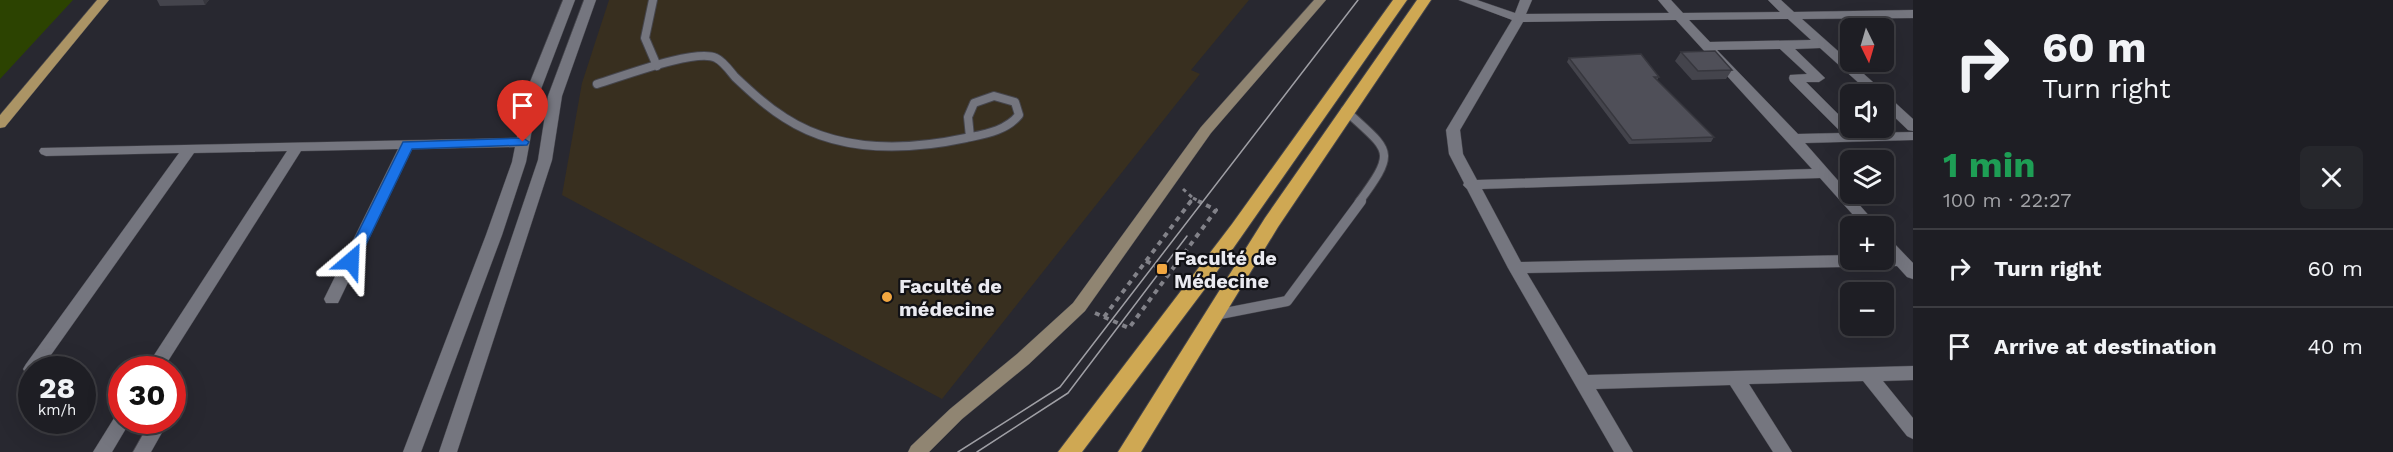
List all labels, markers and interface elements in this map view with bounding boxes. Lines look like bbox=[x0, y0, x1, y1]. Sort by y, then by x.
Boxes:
north arrow bbox=[1840, 18, 1894, 72]
map controls bbox=[1840, 18, 1894, 336]
text: 60 m bbox=[2042, 23, 2146, 72]
icon: right bbox=[1943, 24, 2021, 102]
text: Turn right bbox=[2042, 73, 2171, 105]
pin bbox=[497, 80, 548, 142]
button: sound bbox=[1840, 84, 1894, 138]
icon: arrive bbox=[506, 89, 539, 122]
text: 1 min bbox=[1943, 144, 2035, 186]
button: close bbox=[2300, 146, 2363, 209]
button: layers bbox=[1840, 150, 1894, 204]
text: 100 m · 22:27 bbox=[1943, 188, 2071, 212]
button: + bbox=[1840, 216, 1894, 270]
position arrow bbox=[319, 229, 383, 293]
place label: Faculté de Médecine bbox=[1174, 246, 1277, 293]
icon: right bbox=[1943, 252, 1976, 285]
text: Turn right bbox=[1994, 256, 2101, 281]
text: 60 m bbox=[2307, 256, 2363, 281]
marker: Faculté de Médecine bbox=[1155, 262, 1169, 276]
place label: Faculté de médecine bbox=[899, 274, 1002, 321]
button: − bbox=[1840, 282, 1894, 336]
marker: Faculté de médecine bbox=[880, 290, 894, 304]
icon: arrive bbox=[1943, 330, 1976, 363]
text: Arrive at destination bbox=[1994, 334, 2217, 359]
text: 40 m bbox=[2307, 334, 2363, 359]
speed limit sign: 30 bbox=[108, 356, 186, 434]
text: 28 bbox=[39, 370, 75, 405]
text: km/h bbox=[38, 401, 76, 419]

